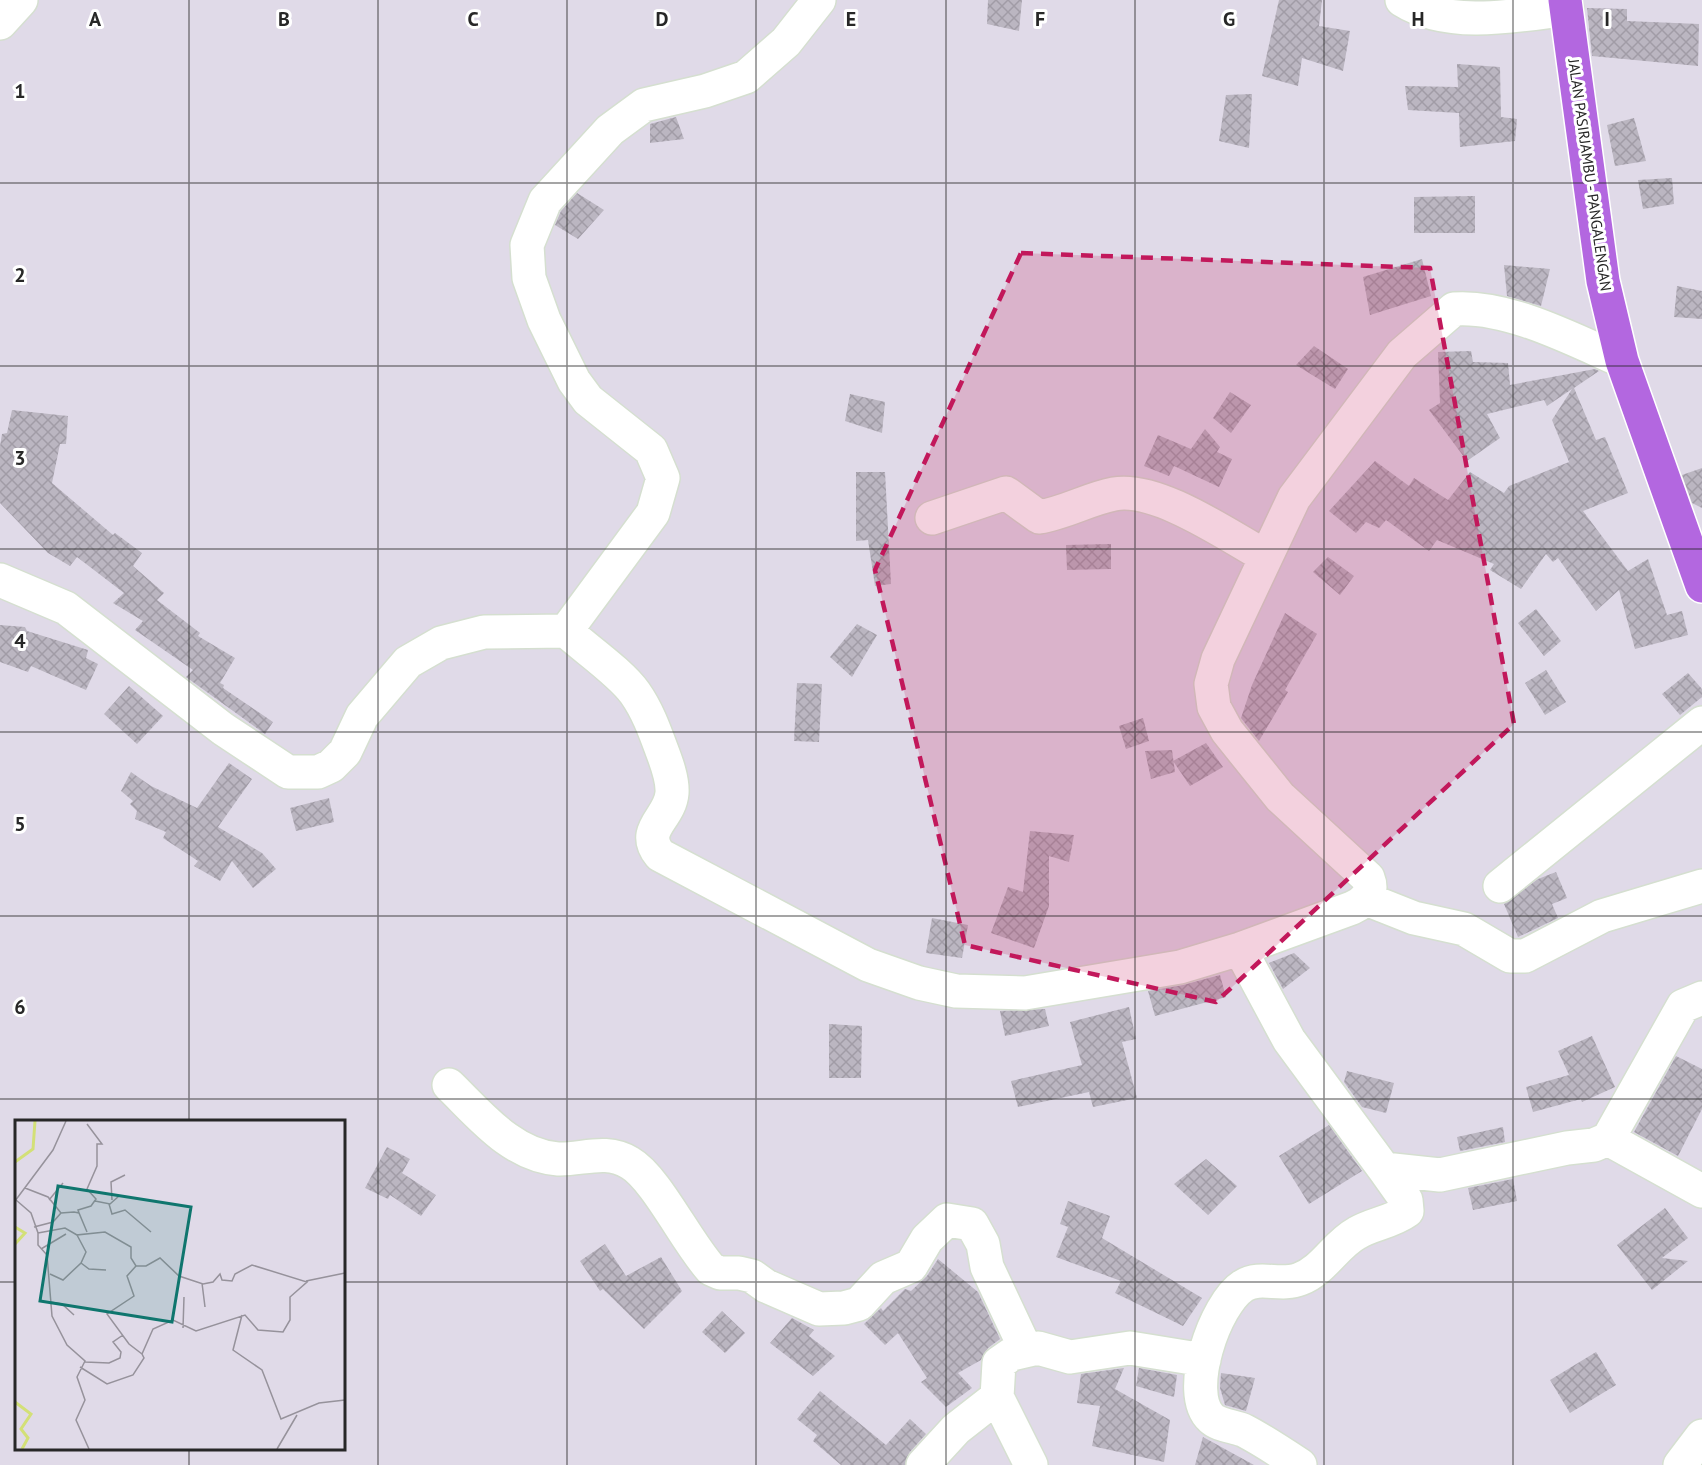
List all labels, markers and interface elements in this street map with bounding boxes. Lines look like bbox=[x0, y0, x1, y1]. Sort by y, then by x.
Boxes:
text: A bbox=[89, 6, 102, 32]
text: B bbox=[278, 6, 290, 32]
text: C bbox=[467, 6, 479, 32]
text: D bbox=[656, 6, 669, 32]
text: E bbox=[846, 6, 856, 32]
text: F bbox=[1035, 6, 1045, 32]
text: G bbox=[1223, 6, 1235, 32]
text: H bbox=[1411, 6, 1425, 32]
text: I bbox=[1604, 6, 1610, 32]
street label: JALAN PASIRJAMBU - PANGALENGAN bbox=[1564, 57, 1616, 292]
text: 1 bbox=[14, 78, 26, 104]
text: 2 bbox=[14, 262, 26, 288]
text: 3 bbox=[14, 445, 26, 471]
text: 4 bbox=[14, 628, 26, 654]
text: 5 bbox=[14, 811, 26, 837]
text: 6 bbox=[14, 994, 26, 1020]
inset map bbox=[15, 1120, 345, 1450]

